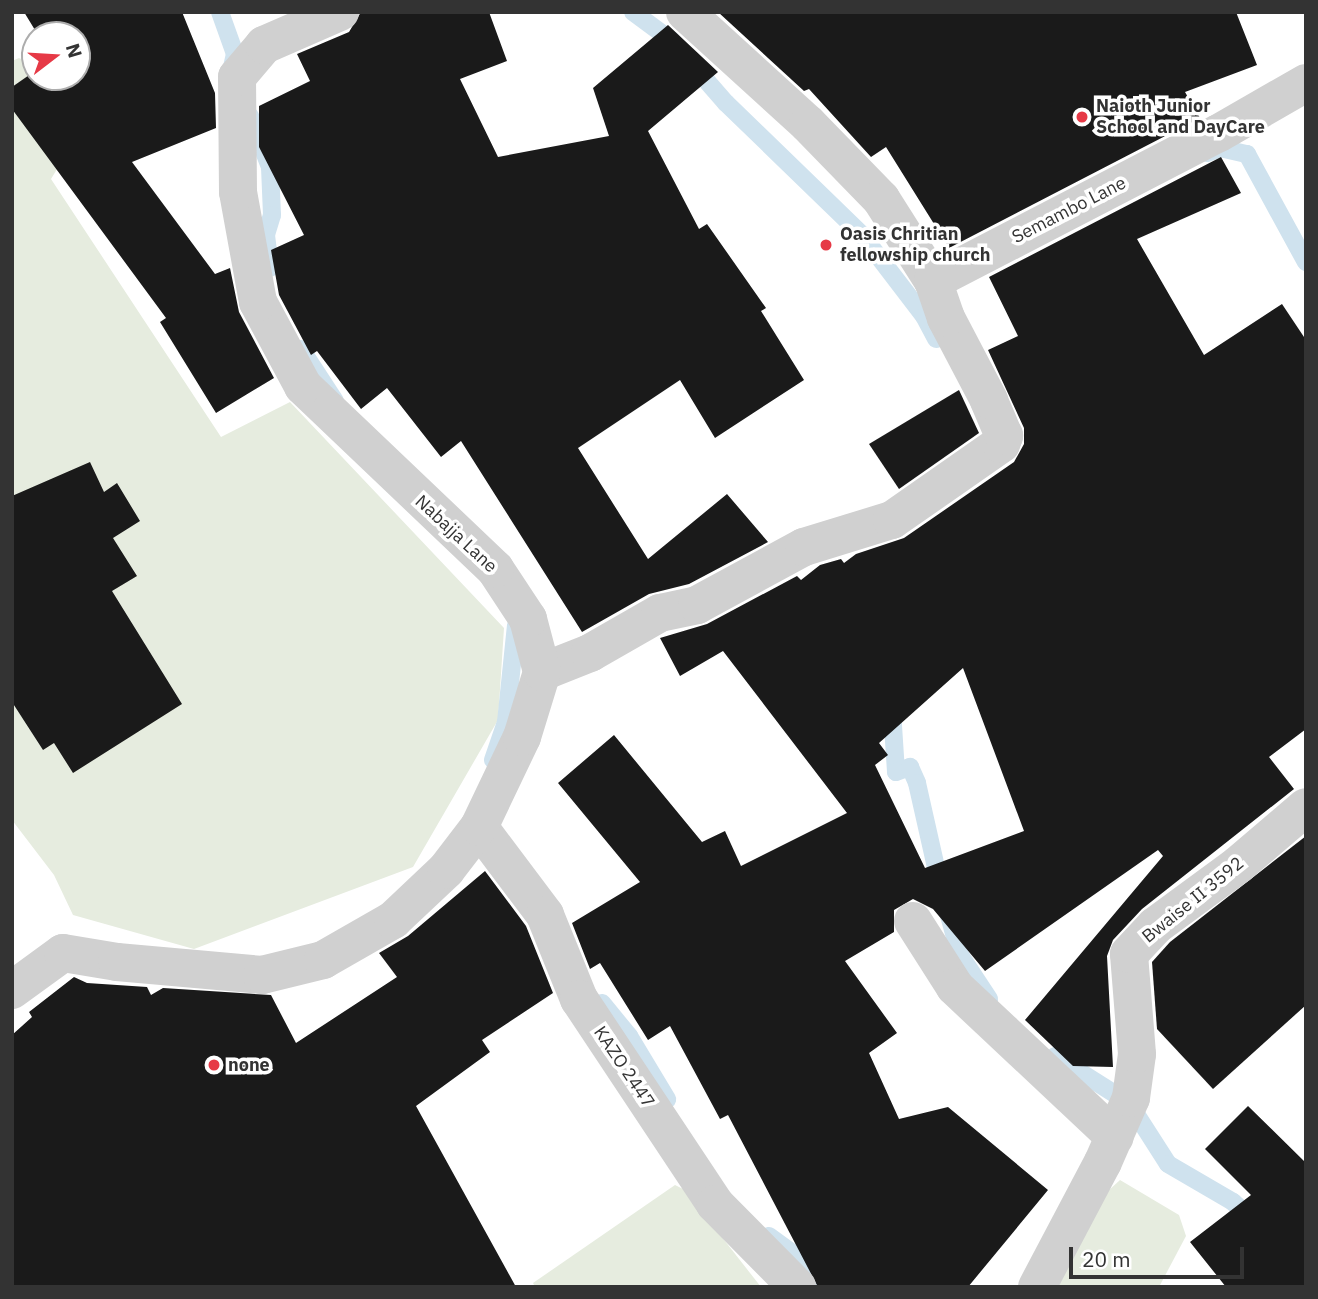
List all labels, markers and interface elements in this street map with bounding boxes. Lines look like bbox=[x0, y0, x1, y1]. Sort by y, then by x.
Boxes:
north arrow bbox=[21, 21, 91, 91]
text: N bbox=[61, 40, 88, 61]
place label: Naioth Junior School and DayCare bbox=[1096, 96, 1265, 138]
marker: Naioth Junior School and DayCare bbox=[1074, 109, 1090, 125]
street label: Semambo Lane bbox=[1008, 172, 1130, 248]
place label: Oasis Chritian fellowship church bbox=[840, 224, 990, 266]
marker: Oasis Chritian fellowship church bbox=[818, 237, 834, 253]
street label: Nabajja Lane bbox=[411, 491, 501, 577]
street label: Bwaise II 3592 bbox=[1138, 853, 1248, 947]
street label: KAZO 2447 bbox=[589, 1022, 659, 1112]
place label: none bbox=[228, 1054, 270, 1076]
marker: none bbox=[206, 1057, 222, 1073]
scale bar bbox=[1073, 1232, 1248, 1276]
text: 20 m bbox=[1082, 1245, 1131, 1273]

